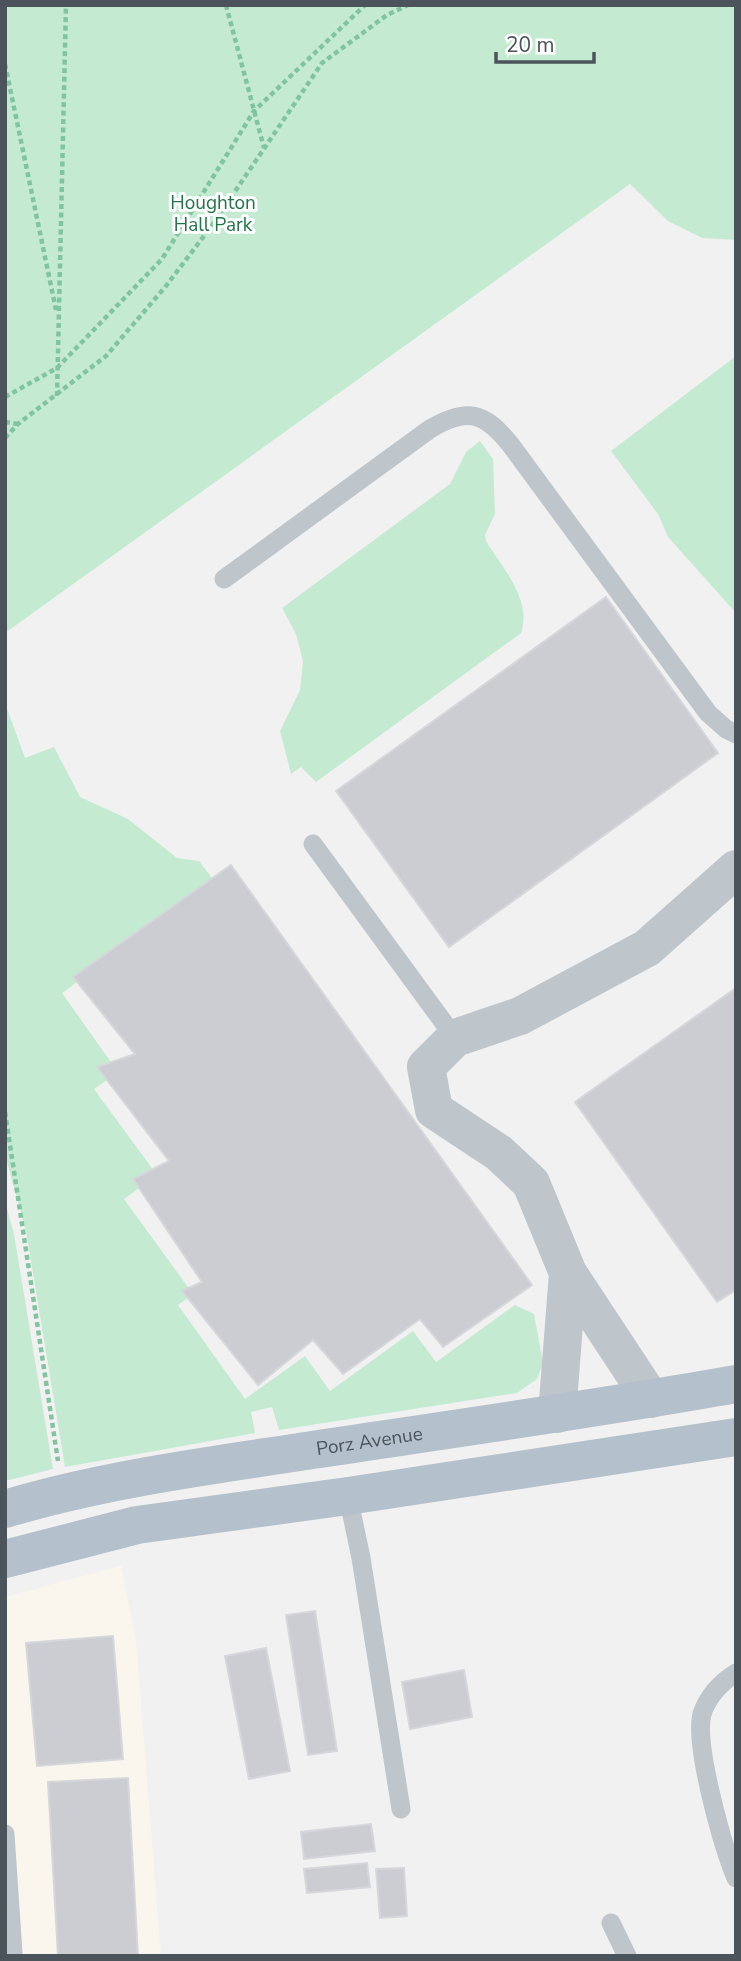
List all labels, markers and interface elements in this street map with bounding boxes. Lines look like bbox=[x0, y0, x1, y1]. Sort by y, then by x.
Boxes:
scale bar bbox=[496, 21, 594, 65]
text: 20 m bbox=[506, 31, 555, 59]
park label: Houghton Hall Park bbox=[170, 190, 256, 238]
street label: Porz Avenue bbox=[314, 1421, 424, 1462]

